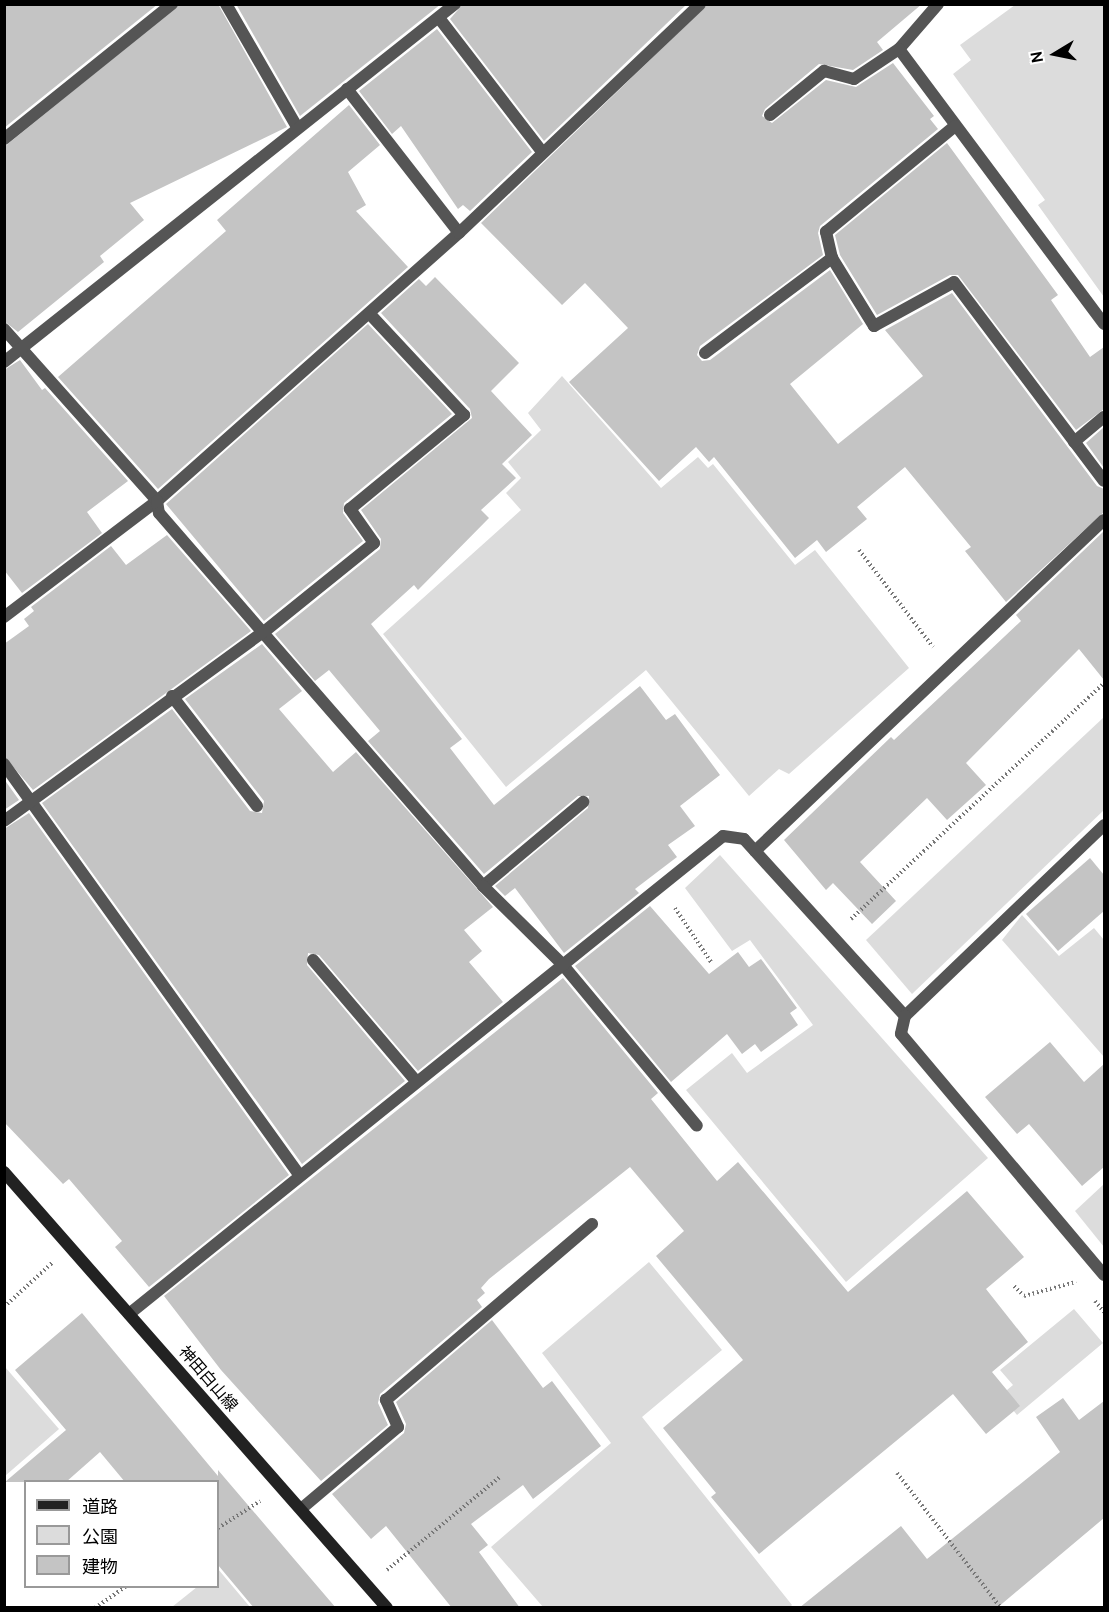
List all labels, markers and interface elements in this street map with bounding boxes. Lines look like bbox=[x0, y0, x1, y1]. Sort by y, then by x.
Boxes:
north arrow bbox=[1025, 24, 1085, 84]
text: N bbox=[1026, 50, 1047, 64]
street label: 神田白山線 bbox=[175, 1343, 241, 1415]
legend bbox=[24, 1480, 219, 1588]
text: 道路 bbox=[82, 1496, 118, 1518]
text: 公園 bbox=[82, 1526, 118, 1548]
text: 建物 bbox=[82, 1556, 118, 1578]

